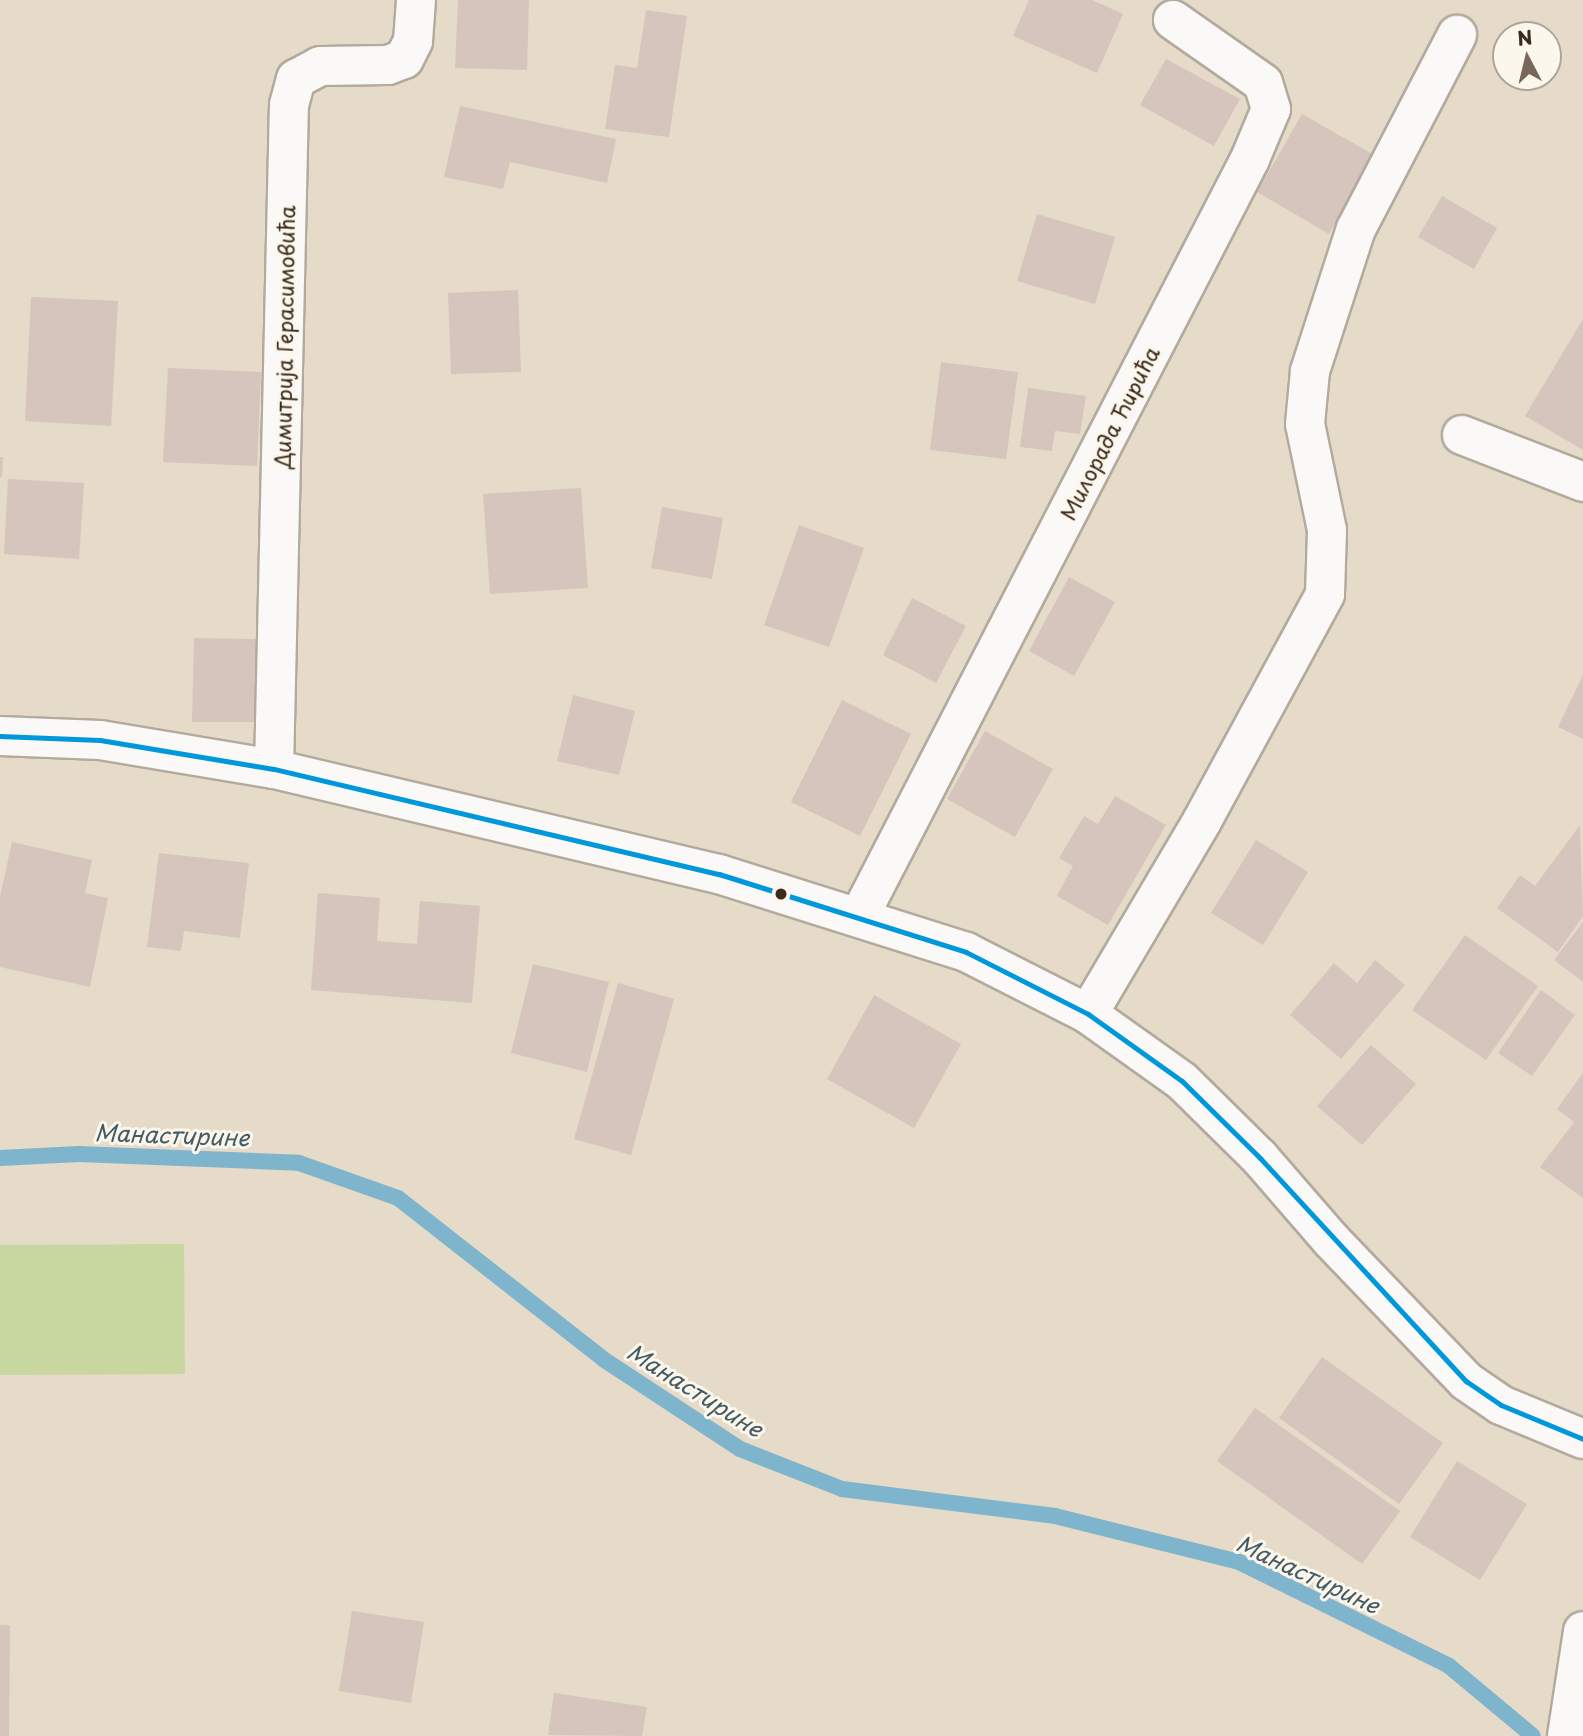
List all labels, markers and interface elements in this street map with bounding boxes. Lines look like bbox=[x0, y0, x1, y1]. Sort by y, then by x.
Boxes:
north arrow bbox=[1492, 21, 1562, 91]
text: N bbox=[1516, 22, 1534, 52]
street label: Димитрија Герасимовића bbox=[269, 204, 299, 470]
street label: Милорада Ћирића bbox=[1054, 341, 1164, 525]
unlabelled marker bbox=[774, 887, 788, 901]
water label: Манастирине bbox=[94, 1119, 250, 1151]
water label: Манастирине bbox=[622, 1337, 768, 1443]
water label: Манастирине bbox=[1232, 1529, 1384, 1619]

